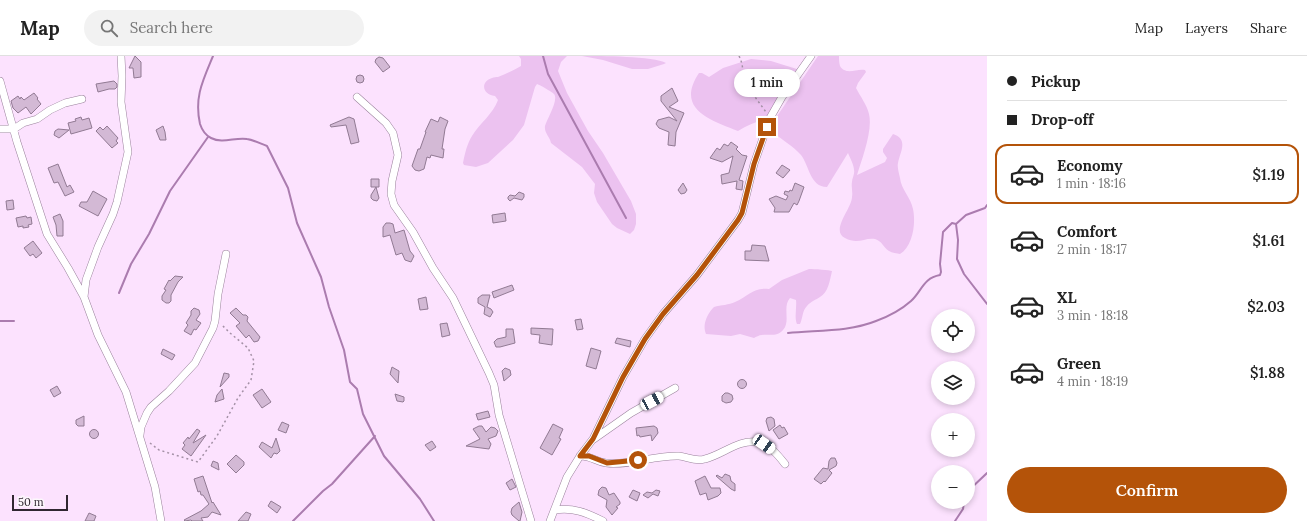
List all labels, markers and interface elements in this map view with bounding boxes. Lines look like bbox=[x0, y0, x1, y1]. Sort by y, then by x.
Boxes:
search box bbox=[84, 10, 364, 46]
text: Map bbox=[20, 16, 60, 40]
icon: search bbox=[98, 17, 120, 39]
text: Search here bbox=[130, 18, 213, 37]
text: Map bbox=[1135, 19, 1163, 37]
text: Layers bbox=[1185, 19, 1228, 37]
text: Share bbox=[1250, 19, 1287, 37]
callout: 1 min bbox=[734, 69, 800, 97]
text: Pickup bbox=[1031, 72, 1080, 91]
text: 1 min bbox=[751, 74, 783, 91]
text: Drop-off bbox=[1031, 110, 1093, 129]
route end bbox=[758, 118, 776, 136]
icon: car bbox=[1009, 156, 1045, 192]
text: Economy bbox=[1057, 156, 1122, 175]
text: $1.19 bbox=[1253, 165, 1285, 184]
text: 1 min · 18:16 bbox=[1057, 175, 1126, 192]
icon: car bbox=[1009, 222, 1045, 258]
text: Comfort bbox=[1057, 222, 1117, 241]
text: $1.61 bbox=[1253, 231, 1285, 250]
text: 2 min · 18:17 bbox=[1057, 241, 1127, 258]
icon: car bbox=[1009, 288, 1045, 324]
text: XL bbox=[1057, 288, 1077, 307]
text: $2.03 bbox=[1247, 297, 1285, 316]
text: 3 min · 18:18 bbox=[1057, 307, 1128, 324]
map controls bbox=[931, 309, 975, 509]
button: locate bbox=[931, 309, 975, 353]
icon: car bbox=[1009, 354, 1045, 390]
text: Green bbox=[1057, 354, 1101, 373]
button: layers bbox=[931, 361, 975, 405]
text: $1.88 bbox=[1250, 363, 1285, 382]
text: 4 min · 18:19 bbox=[1057, 373, 1128, 390]
car bbox=[639, 390, 665, 412]
button: + bbox=[931, 413, 975, 457]
car bbox=[751, 432, 777, 456]
route start bbox=[629, 451, 647, 469]
button: − bbox=[931, 465, 975, 509]
button: Confirm bbox=[1007, 467, 1287, 513]
scale bar bbox=[12, 493, 68, 512]
text: 50 m bbox=[18, 495, 44, 509]

